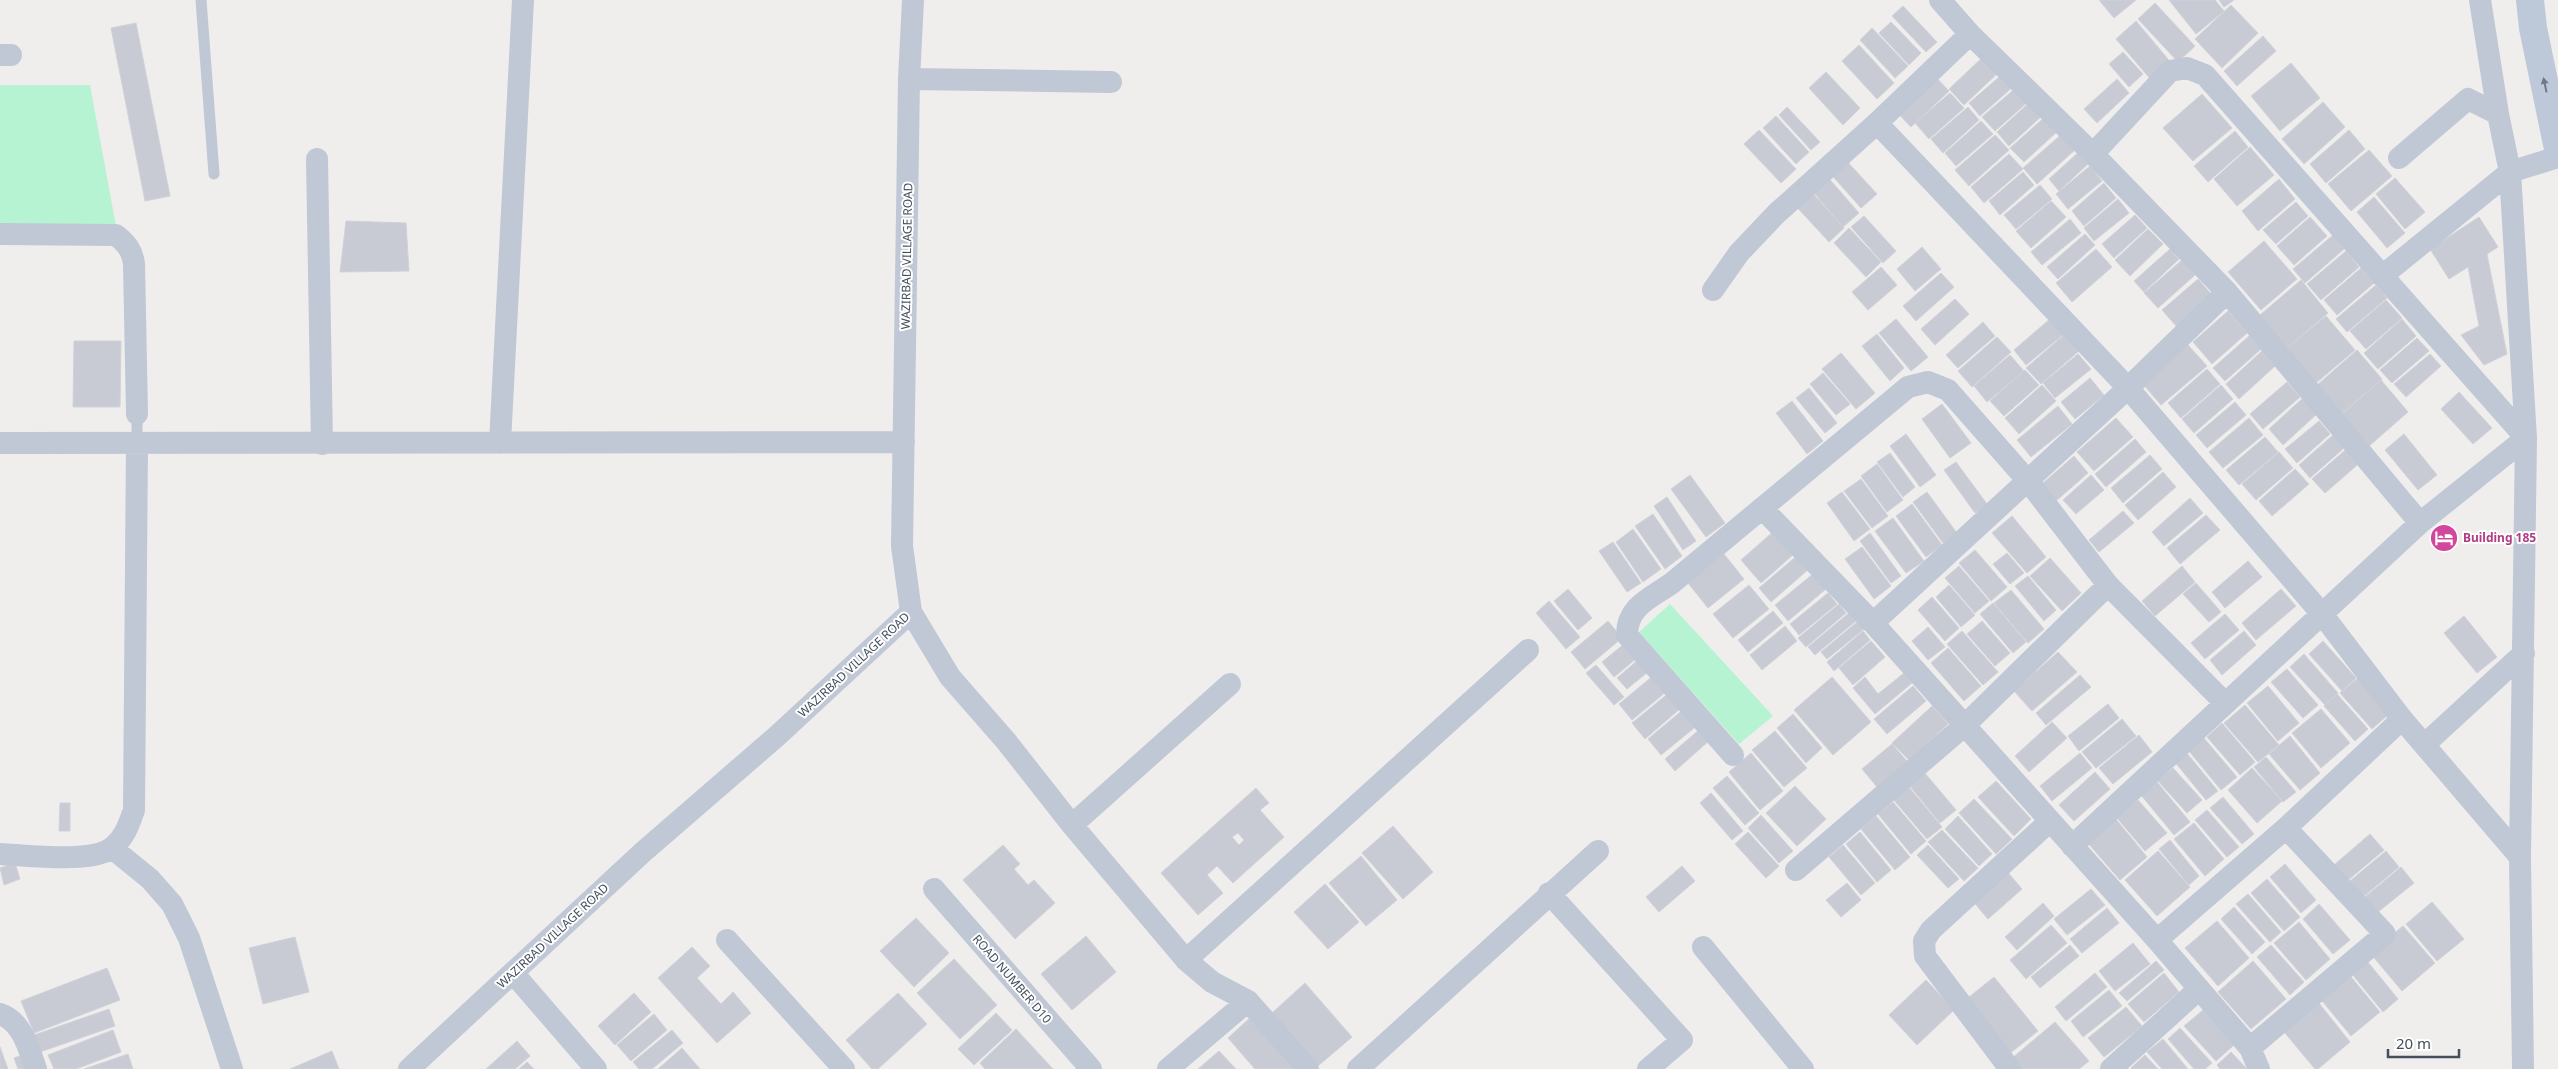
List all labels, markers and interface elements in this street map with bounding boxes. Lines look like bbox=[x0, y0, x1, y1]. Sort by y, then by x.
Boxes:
one-way arrow bbox=[2540, 76, 2548, 92]
street label: WAZIRBAD VILLAGE ROAD bbox=[897, 182, 916, 330]
hotel icon: Building 185 bbox=[2429, 523, 2459, 553]
place label: Building 185 bbox=[2463, 529, 2536, 546]
street label: WAZIRBAD VILLAGE ROAD bbox=[794, 608, 913, 721]
street label: WAZIRBAD VILLAGE ROAD bbox=[493, 879, 612, 992]
street label: ROAD NUMBER D10 bbox=[969, 931, 1056, 1027]
scale bar bbox=[2388, 1026, 2459, 1058]
text: 20 m bbox=[2396, 1033, 2431, 1053]

